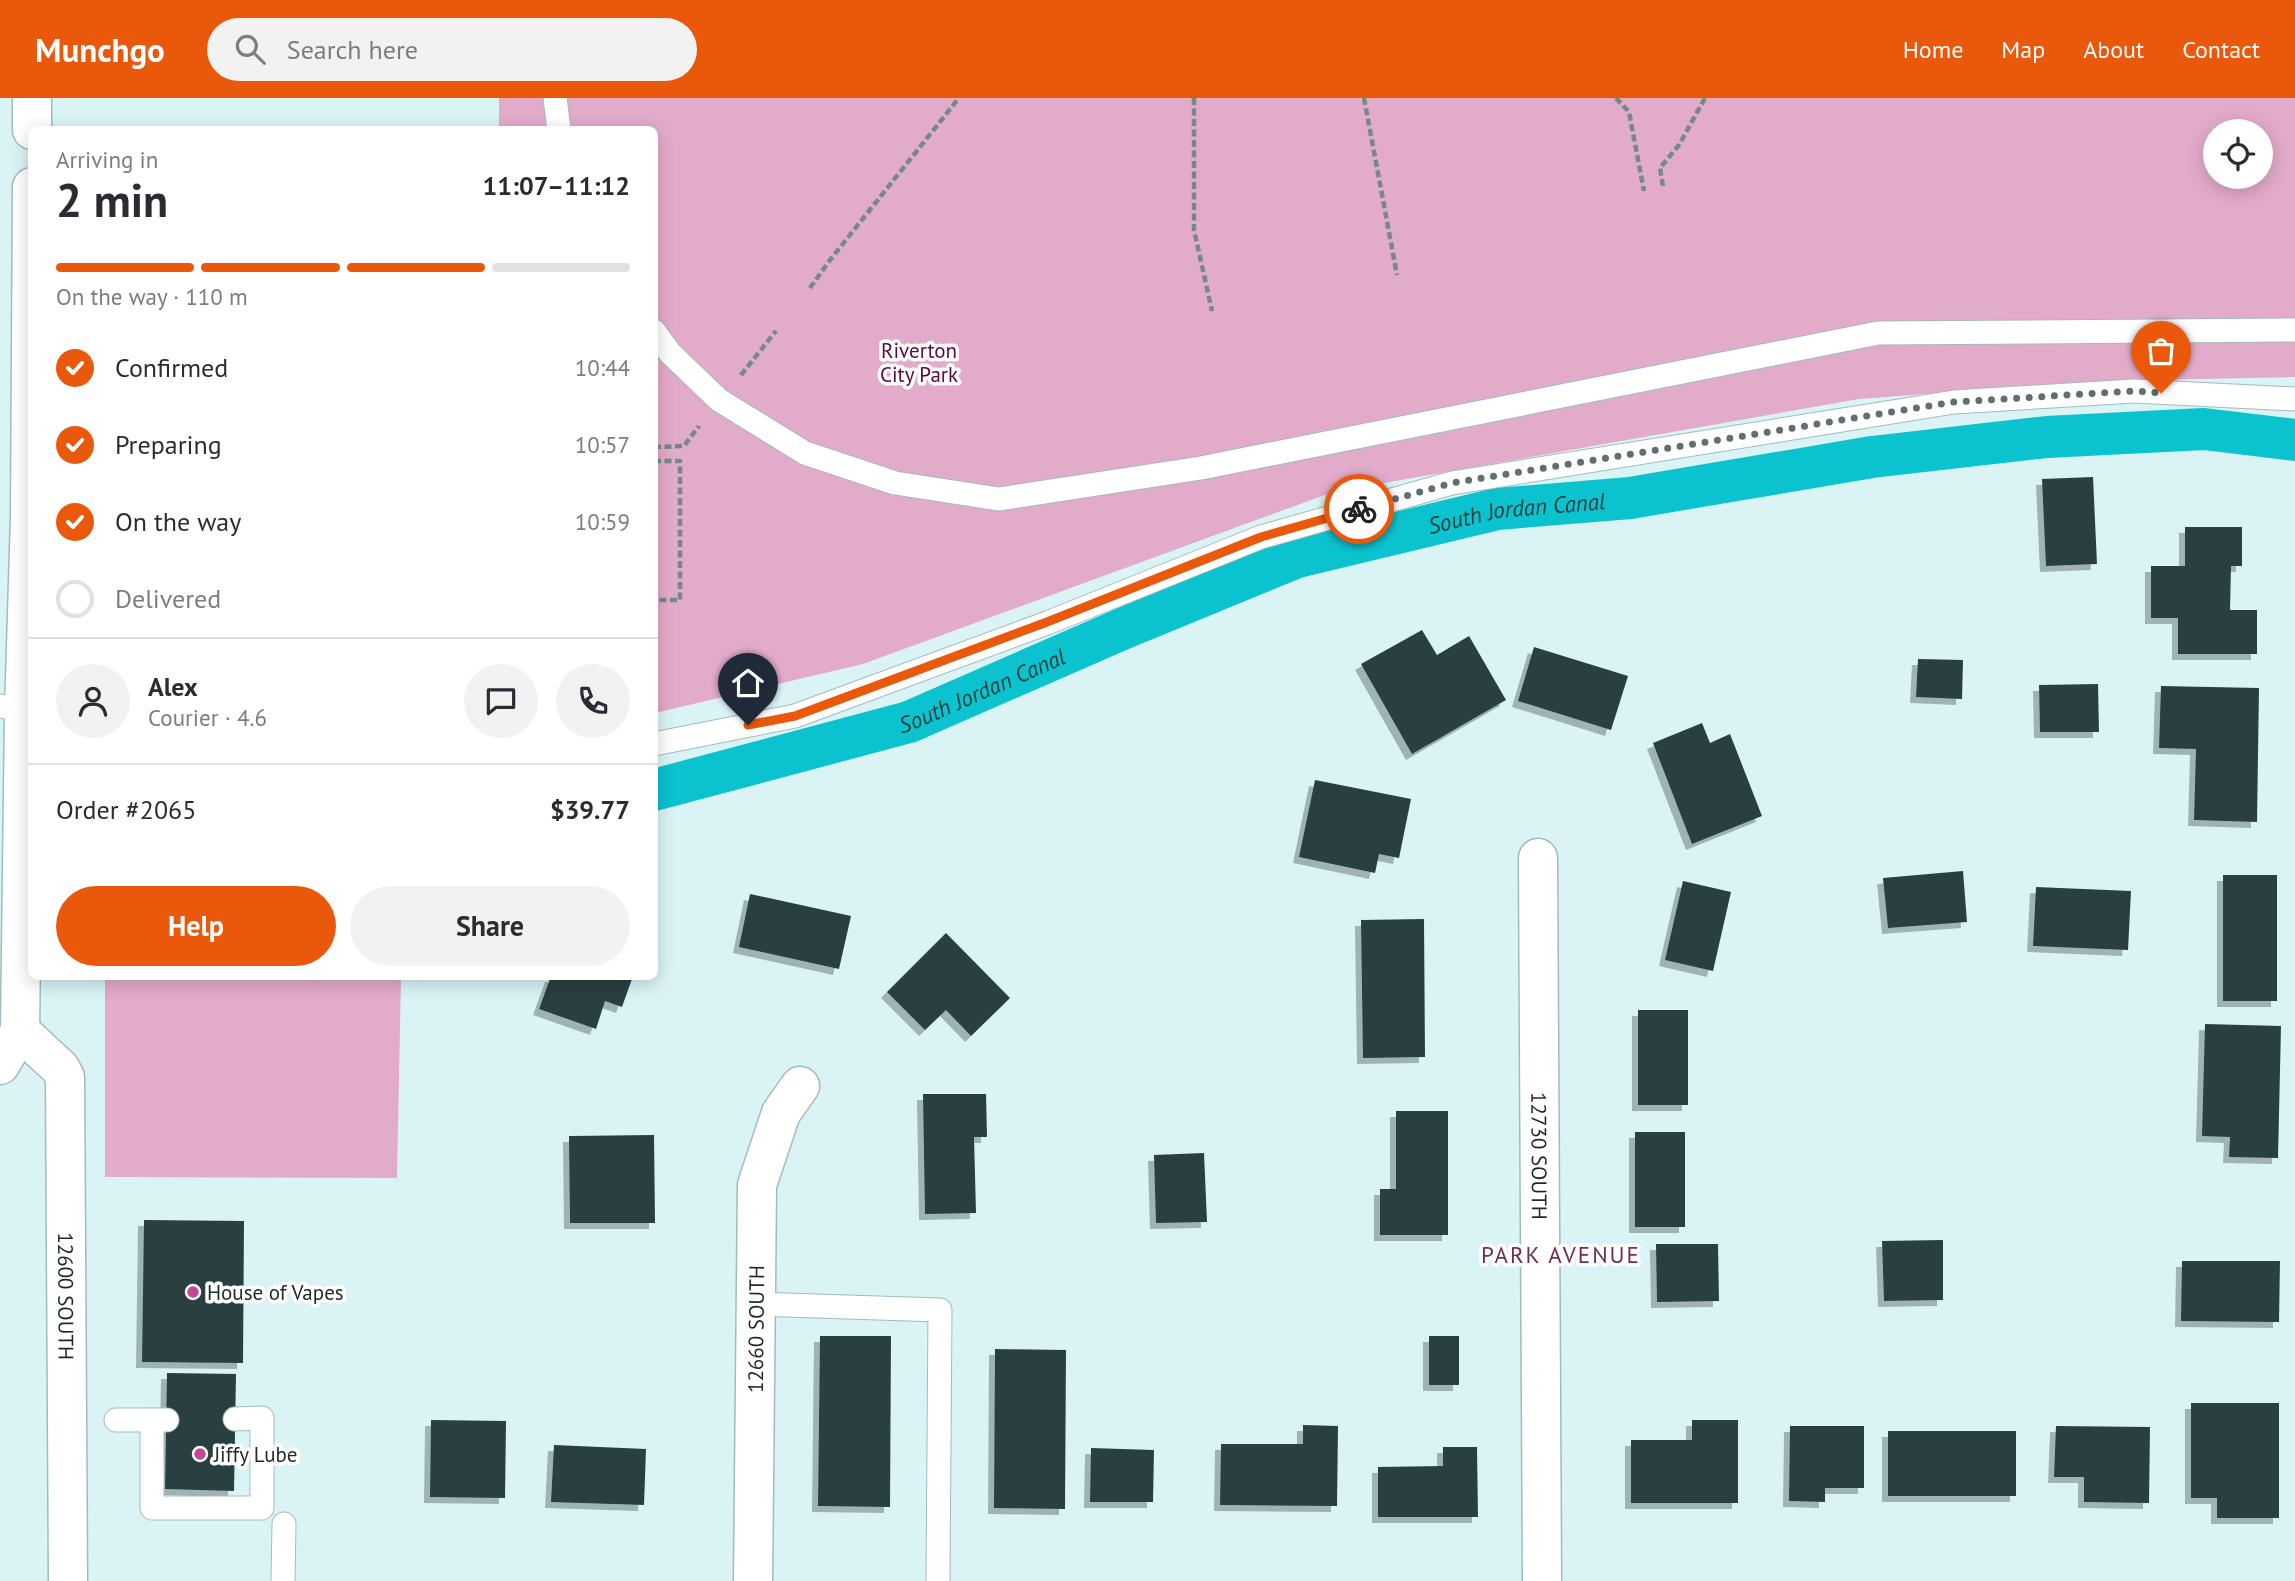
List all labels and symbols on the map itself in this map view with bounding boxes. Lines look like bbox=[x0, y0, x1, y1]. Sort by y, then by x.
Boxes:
pin bbox=[2131, 321, 2191, 393]
park label: Riverton City Park bbox=[880, 337, 958, 388]
courier bbox=[1324, 474, 1394, 544]
water label: South Jordan Canal bbox=[1425, 486, 1606, 540]
water label: South Jordan Canal bbox=[895, 641, 1069, 739]
pin bbox=[718, 653, 778, 725]
street label: 12730 SOUTH bbox=[1526, 1092, 1554, 1220]
street label: 12600 SOUTH bbox=[52, 1232, 80, 1360]
district label: PARK AVENUE bbox=[1481, 1240, 1641, 1269]
street label: 12660 SOUTH bbox=[741, 1265, 770, 1393]
place label: House of Vapes bbox=[207, 1279, 344, 1306]
marker: House of Vapes bbox=[185, 1284, 201, 1300]
place label: Jiffy Lube bbox=[213, 1441, 298, 1468]
marker: Jiffy Lube bbox=[192, 1446, 208, 1462]

